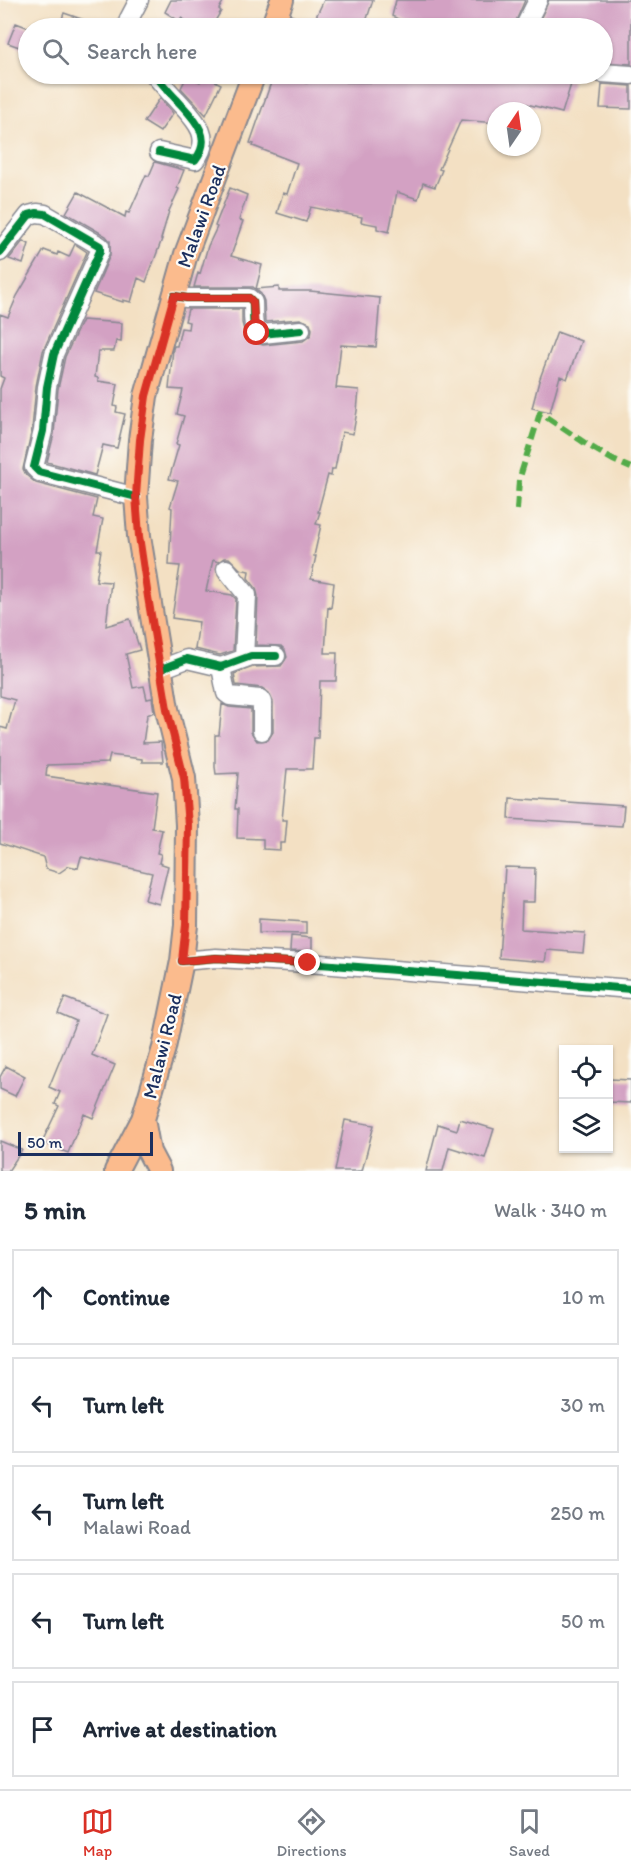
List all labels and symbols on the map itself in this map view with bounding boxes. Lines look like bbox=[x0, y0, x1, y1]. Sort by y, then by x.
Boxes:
north arrow bbox=[487, 102, 541, 156]
street label: Malawi Road bbox=[171, 161, 231, 271]
route start bbox=[243, 319, 269, 345]
route end bbox=[294, 949, 320, 975]
street label: Malawi Road bbox=[137, 991, 187, 1101]
scale bar bbox=[18, 1129, 153, 1156]

